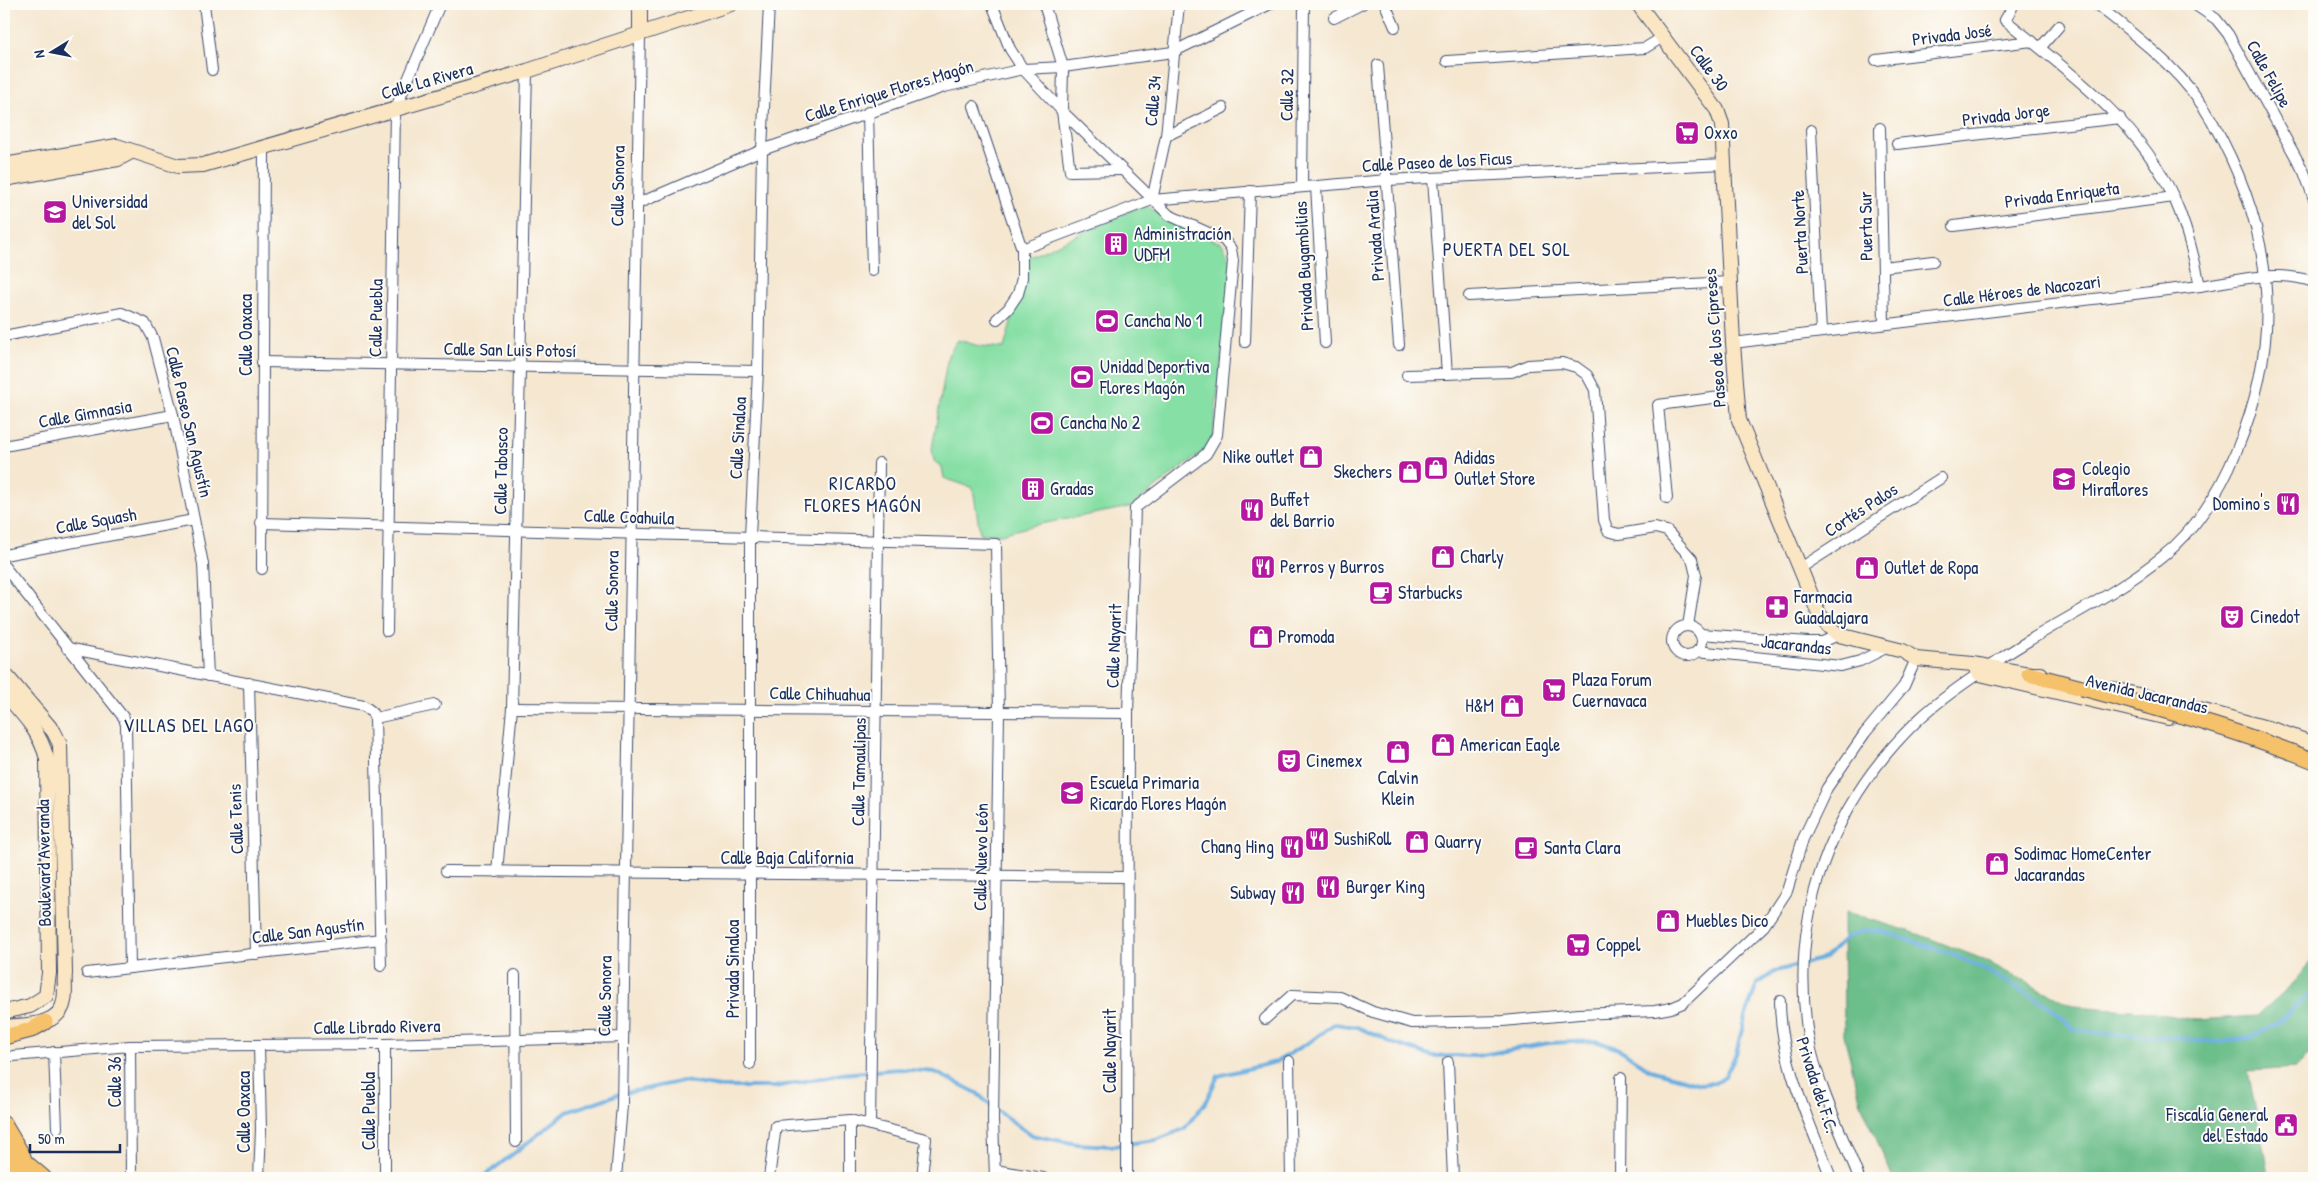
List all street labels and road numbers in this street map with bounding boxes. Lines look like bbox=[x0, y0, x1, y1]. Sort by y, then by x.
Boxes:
street label: Privada José bbox=[1911, 17, 1993, 52]
street label: Calle Felipe bbox=[2241, 36, 2298, 112]
street label: Calle 30 bbox=[1684, 39, 1735, 96]
street label: Calle Enrique Flores Magón bbox=[802, 53, 976, 128]
street label: Calle La Rivera bbox=[378, 55, 476, 106]
street label: Calle 32 bbox=[1274, 68, 1299, 121]
street label: Calle 34 bbox=[1138, 74, 1167, 127]
street label: Privada Jorge bbox=[1961, 97, 2051, 132]
street label: Calle Sonora bbox=[604, 145, 631, 227]
street label: Calle Paseo de los Ficus bbox=[1361, 145, 1513, 178]
street label: Privada Enriqueta bbox=[2003, 175, 2121, 214]
street label: Puerta Norte bbox=[1785, 189, 1814, 275]
street label: Privada Aralia bbox=[1359, 190, 1390, 282]
street label: Puerta Sur bbox=[1852, 191, 1879, 261]
street label: Privada Bugambilias bbox=[1288, 200, 1319, 332]
street label: Paseo de los Cipreses bbox=[1697, 268, 1732, 408]
street label: Calle Héroes de Nacozari bbox=[1942, 268, 2102, 313]
street label: Calle Puebla bbox=[362, 279, 389, 357]
street label: Calle Oaxaca bbox=[233, 294, 258, 376]
street label: Calle San Luis Potosí bbox=[443, 336, 577, 363]
street label: Calle Paseo San Agustín bbox=[160, 344, 219, 500]
street label: Calle Gimnasia bbox=[36, 393, 133, 434]
street label: Calle Sinaloa bbox=[723, 396, 752, 480]
street label: Calle Tabasco bbox=[487, 427, 514, 515]
street label: Cortés Palos bbox=[1819, 476, 1902, 543]
street label: Calle Squash bbox=[54, 501, 139, 540]
street label: Calle Coahuila bbox=[583, 502, 675, 531]
street label: Calle Sonora bbox=[598, 550, 625, 632]
street label: Calle Nayarit bbox=[1100, 603, 1127, 689]
street label: Jacarandas bbox=[1759, 628, 1833, 661]
street label: Avenida Jacarandas bbox=[2084, 667, 2211, 720]
street label: Calle Chihuahua bbox=[769, 680, 871, 707]
street label: Calle Tamaulipas bbox=[845, 717, 872, 826]
street label: Calle Tenis bbox=[222, 783, 249, 855]
street label: Boulevard Averanda bbox=[30, 799, 57, 927]
street label: Calle Nuevo León bbox=[967, 803, 994, 911]
street label: Calle Baja California bbox=[720, 845, 854, 870]
street label: Calle San Agustín bbox=[250, 911, 365, 950]
street label: Privada Sinaloa bbox=[720, 920, 745, 1018]
street label: Calle Sonora bbox=[591, 955, 618, 1037]
street label: Calle Nayarit bbox=[1097, 1008, 1122, 1093]
street label: Calle Librado Rivera bbox=[313, 1013, 441, 1040]
street label: Privada del F.C. bbox=[1790, 1034, 1845, 1136]
street label: Calle 36 bbox=[102, 1056, 127, 1108]
street label: Calle Oaxaca bbox=[231, 1071, 256, 1153]
street label: Calle Puebla bbox=[356, 1072, 381, 1150]

